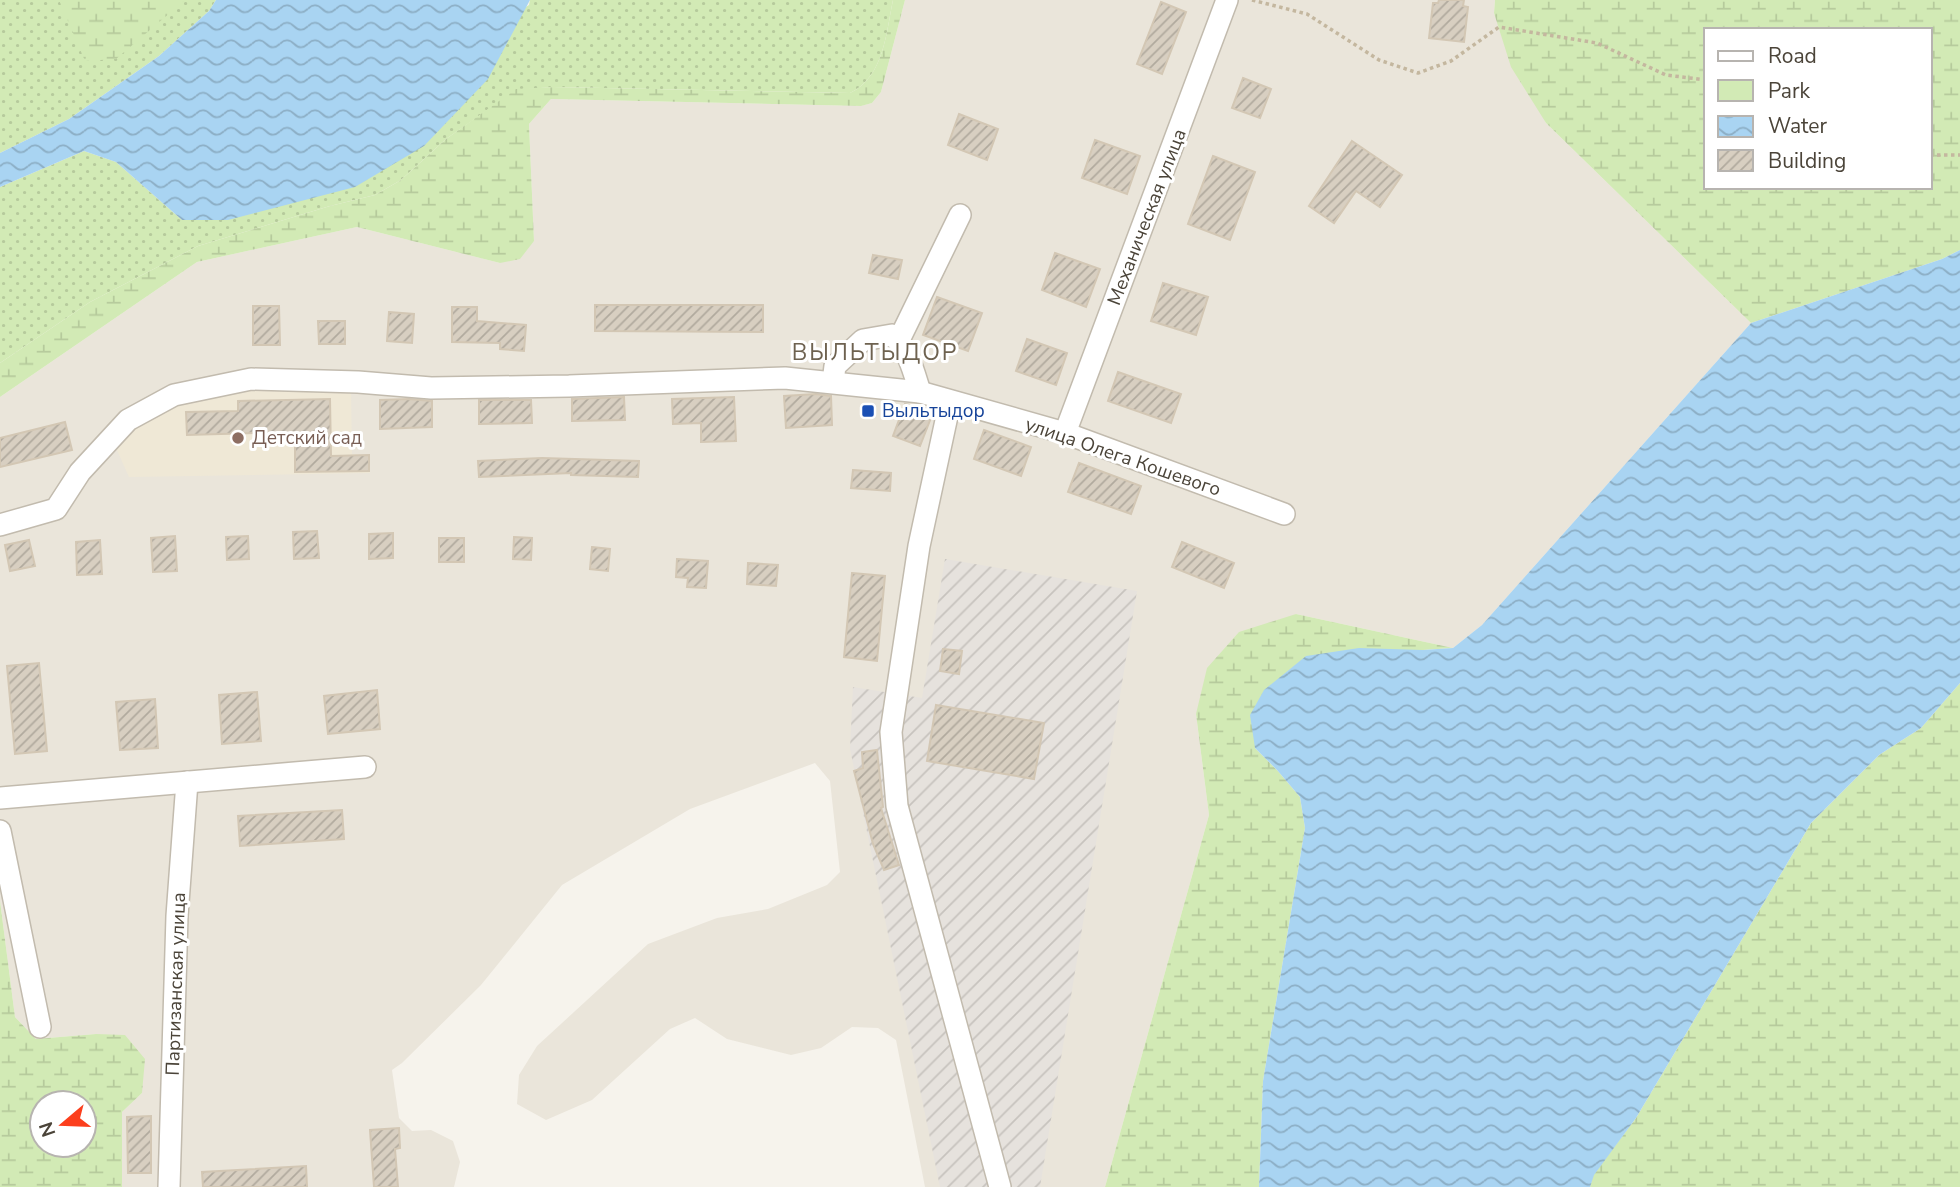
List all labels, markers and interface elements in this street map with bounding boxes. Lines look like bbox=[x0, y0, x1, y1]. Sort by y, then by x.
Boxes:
legend bbox=[1704, 28, 1932, 189]
text: Road bbox=[1768, 42, 1817, 70]
text: Park bbox=[1768, 77, 1810, 105]
text: Water bbox=[1768, 112, 1827, 140]
street label: Механическая улица bbox=[1101, 125, 1193, 309]
text: Building bbox=[1768, 147, 1846, 175]
district label: ВЫЛЬТЫДОР bbox=[792, 337, 958, 368]
place label: Выльтыдор bbox=[882, 398, 985, 424]
marker: Выльтыдор bbox=[860, 403, 876, 419]
street label: улица Олега Кошевого bbox=[1022, 411, 1224, 503]
place label: Детский сад bbox=[252, 425, 362, 451]
marker: Детский сад bbox=[230, 430, 246, 446]
street label: Партизанская улица bbox=[160, 892, 192, 1076]
north arrow bbox=[28, 1089, 98, 1159]
text: N bbox=[33, 1118, 62, 1140]

